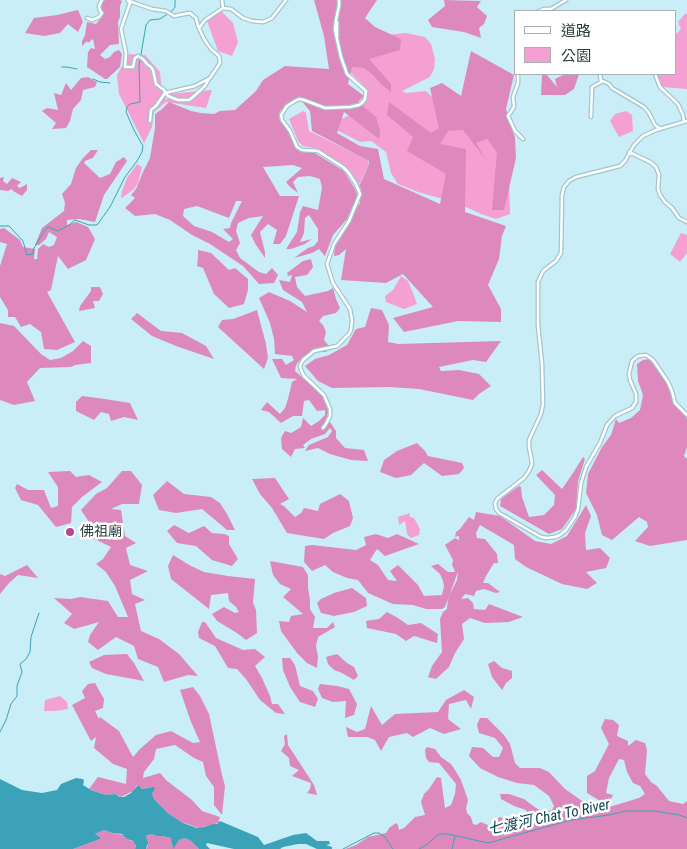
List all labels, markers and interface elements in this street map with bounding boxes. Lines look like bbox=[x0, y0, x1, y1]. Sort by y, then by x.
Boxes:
legend bbox=[514, 10, 677, 75]
text: 道路 bbox=[561, 22, 591, 40]
text: 公園 bbox=[561, 47, 591, 65]
place label: 佛祖廟 bbox=[80, 524, 122, 540]
marker: 佛祖廟 bbox=[64, 526, 76, 538]
water label: 七渡河 Chat To River bbox=[486, 796, 612, 840]

